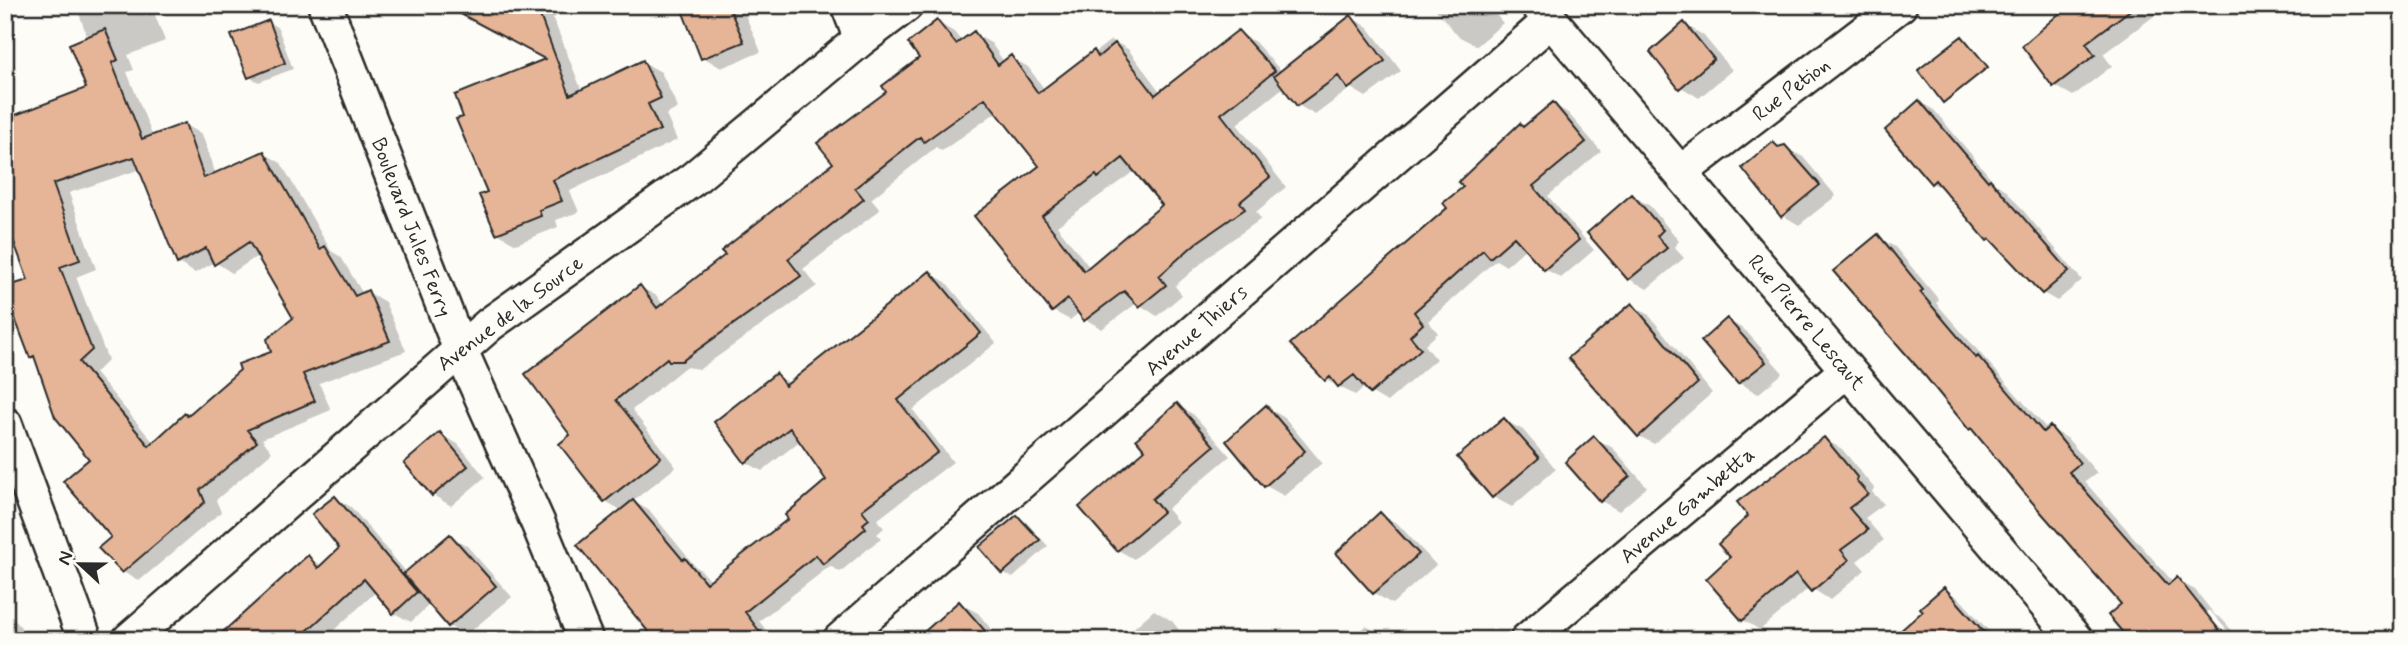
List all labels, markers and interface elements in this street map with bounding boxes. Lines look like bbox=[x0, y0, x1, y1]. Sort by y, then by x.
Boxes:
street label: Rue Petion bbox=[1747, 51, 1836, 128]
street label: Boulevard Jules Ferry bbox=[364, 134, 458, 321]
street label: Avenue de la Source bbox=[432, 249, 590, 378]
street label: Rue Pierre Lescaut bbox=[1741, 249, 1872, 397]
street label: Avenue Thiers bbox=[1140, 279, 1254, 383]
street label: Avenue Gambetta bbox=[1614, 441, 1761, 570]
north arrow bbox=[46, 530, 116, 600]
text: N bbox=[52, 548, 80, 569]

